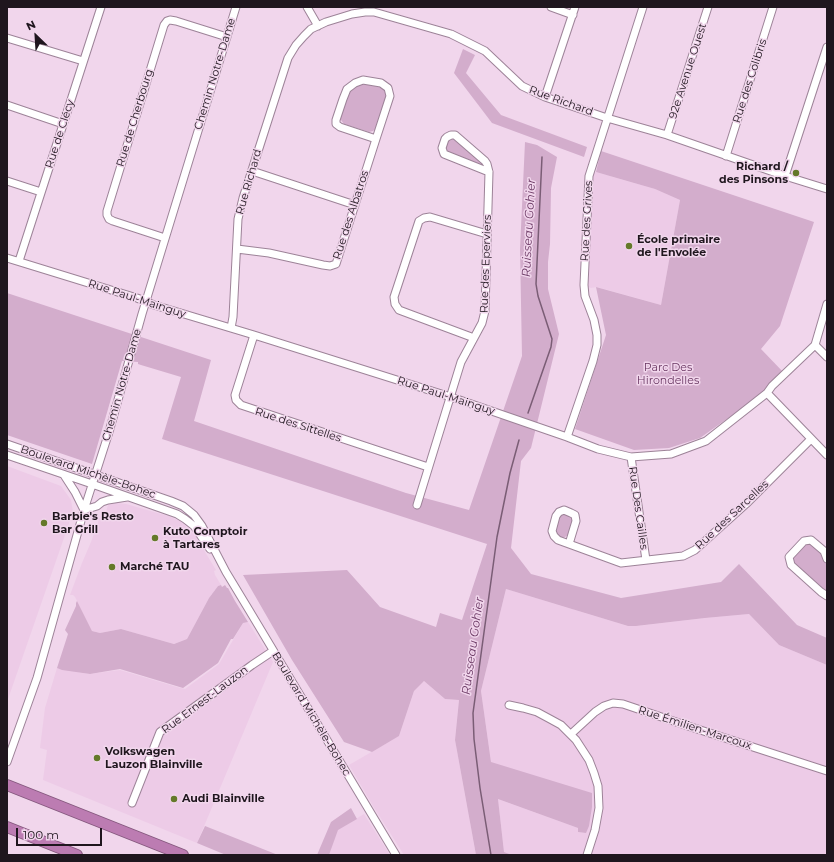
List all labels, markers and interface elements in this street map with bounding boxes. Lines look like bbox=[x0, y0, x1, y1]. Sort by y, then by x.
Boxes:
north arrow bbox=[16, 16, 56, 56]
street label: Chemin Notre-Dame bbox=[192, 16, 238, 132]
text: N bbox=[24, 17, 38, 33]
street label: 92e Avenue Ouest bbox=[666, 21, 710, 121]
street label: Rue des Colibris bbox=[730, 37, 770, 125]
street label: Rue de Cherbourg bbox=[114, 67, 156, 169]
street label: Rue Richard bbox=[527, 83, 595, 119]
street label: Rue de Clécy bbox=[43, 98, 77, 170]
street label: Rue Richard bbox=[233, 148, 265, 216]
place label: Richard / des Pinsons bbox=[719, 160, 788, 186]
marker: Richard / des Pinsons bbox=[791, 168, 801, 178]
street label: Rue des Albatros bbox=[330, 169, 372, 261]
water label: Ruisseau Gohier bbox=[519, 178, 539, 278]
street label: Rue des Grives bbox=[578, 180, 596, 262]
street label: Rue des Eperviers bbox=[478, 215, 494, 313]
place label: École primaire de l'Envolée bbox=[637, 233, 720, 259]
marker: École primaire de l'Envolée bbox=[624, 241, 634, 251]
street label: Rue Paul-Mainguy bbox=[87, 277, 187, 321]
street label: Chemin Notre-Dame bbox=[100, 327, 144, 443]
park label: Parc Des Hirondelles bbox=[637, 361, 699, 387]
street label: Rue Paul-Mainguy bbox=[396, 374, 496, 418]
street label: Rue des Sittelles bbox=[253, 405, 343, 445]
street label: Boulevard Michèle-Bohec bbox=[19, 443, 157, 501]
street label: Rue Des Cailles bbox=[626, 466, 650, 550]
street label: Rue des Sarcelles bbox=[693, 478, 771, 552]
place label: Barbie's Resto Bar Grill bbox=[52, 510, 134, 536]
marker: Barbie's Resto Bar Grill bbox=[39, 518, 49, 528]
place label: Kuto Comptoir à Tartares bbox=[163, 525, 247, 551]
marker: Kuto Comptoir à Tartares bbox=[150, 533, 160, 543]
place label: Marché TAU bbox=[120, 560, 189, 574]
marker: Marché TAU bbox=[107, 562, 117, 572]
water label: Ruisseau Gohier bbox=[459, 596, 487, 696]
street label: Boulevard Michèle-Bohec bbox=[269, 650, 353, 778]
street label: Rue Ernest-Lauzon bbox=[159, 663, 251, 737]
street label: Rue Émilien-Marcoux bbox=[637, 703, 753, 753]
place label: Volkswagen Lauzon Blainville bbox=[105, 745, 203, 771]
marker: Volkswagen Lauzon Blainville bbox=[92, 753, 102, 763]
place label: Audi Blainville bbox=[182, 792, 265, 806]
marker: Audi Blainville bbox=[169, 794, 179, 804]
scale bar bbox=[18, 820, 104, 846]
text: 100 m bbox=[23, 827, 59, 842]

